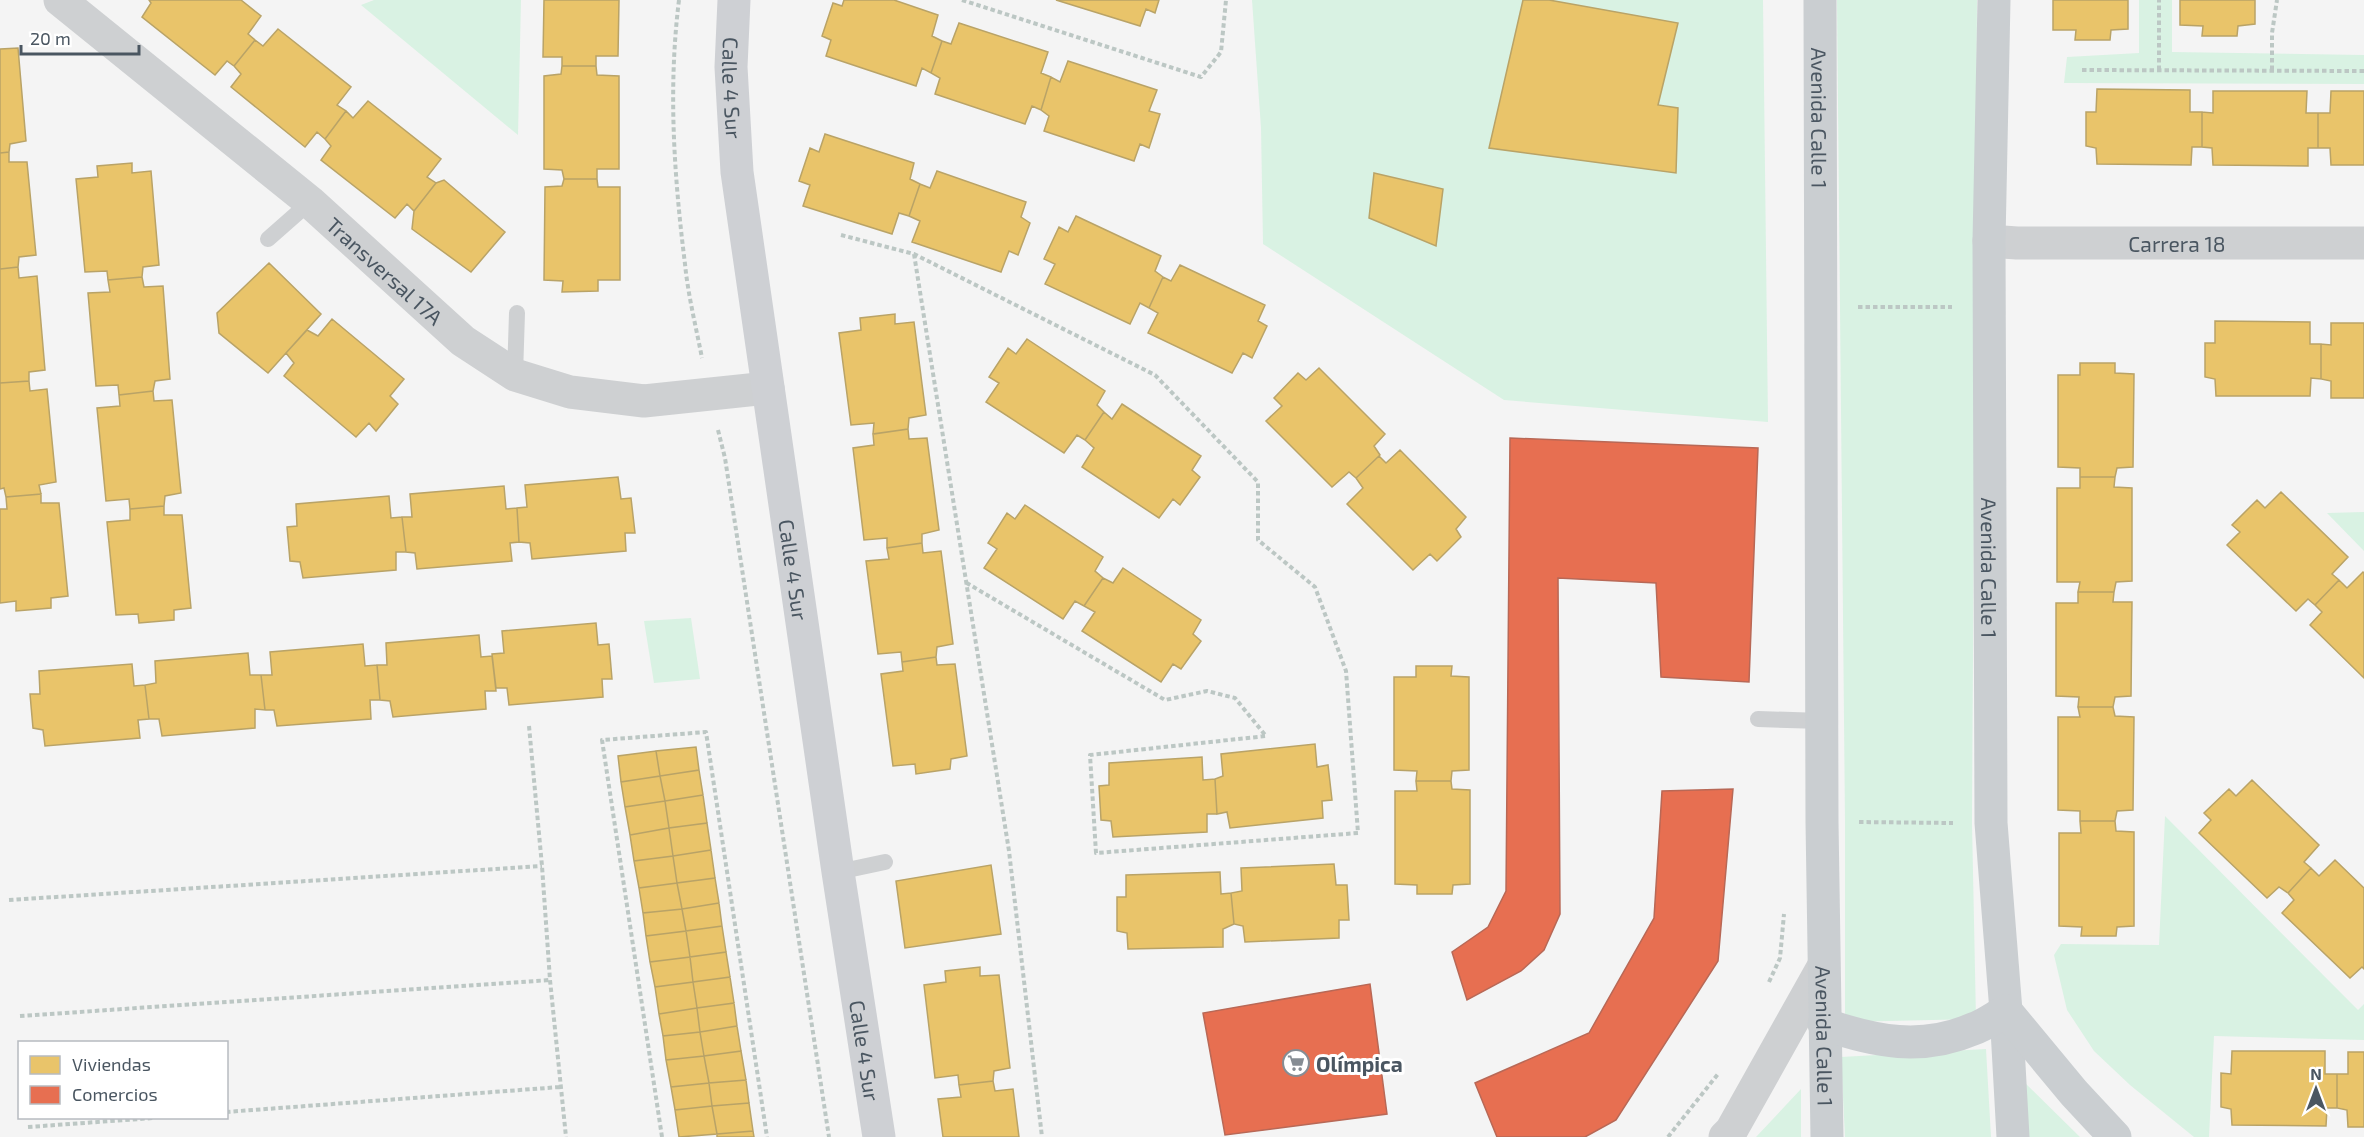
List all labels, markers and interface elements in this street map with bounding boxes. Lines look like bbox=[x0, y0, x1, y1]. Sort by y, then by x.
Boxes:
scale bar bbox=[21, 18, 140, 56]
text: 20 m bbox=[30, 27, 71, 49]
street label: Calle 4 Sur bbox=[718, 37, 748, 140]
street label: Avenida Calle 1 bbox=[1808, 47, 1833, 189]
street label: Transversal 17A bbox=[322, 211, 448, 329]
street label: Carrera 18 bbox=[2128, 231, 2225, 256]
street label: Avenida Calle 1 bbox=[1977, 497, 2003, 638]
street label: Calle 4 Sur bbox=[775, 517, 814, 622]
street label: Avenida Calle 1 bbox=[1812, 965, 1839, 1107]
street label: Calle 4 Sur bbox=[845, 998, 886, 1103]
legend bbox=[18, 1041, 228, 1119]
supermarket icon: Olímpica bbox=[1281, 1048, 1311, 1078]
place label: Olímpica bbox=[1316, 1051, 1403, 1076]
text: Viviendas bbox=[72, 1053, 151, 1075]
north arrow bbox=[2286, 1059, 2346, 1119]
text: N bbox=[2310, 1064, 2322, 1083]
text: Comercios bbox=[72, 1083, 158, 1105]

